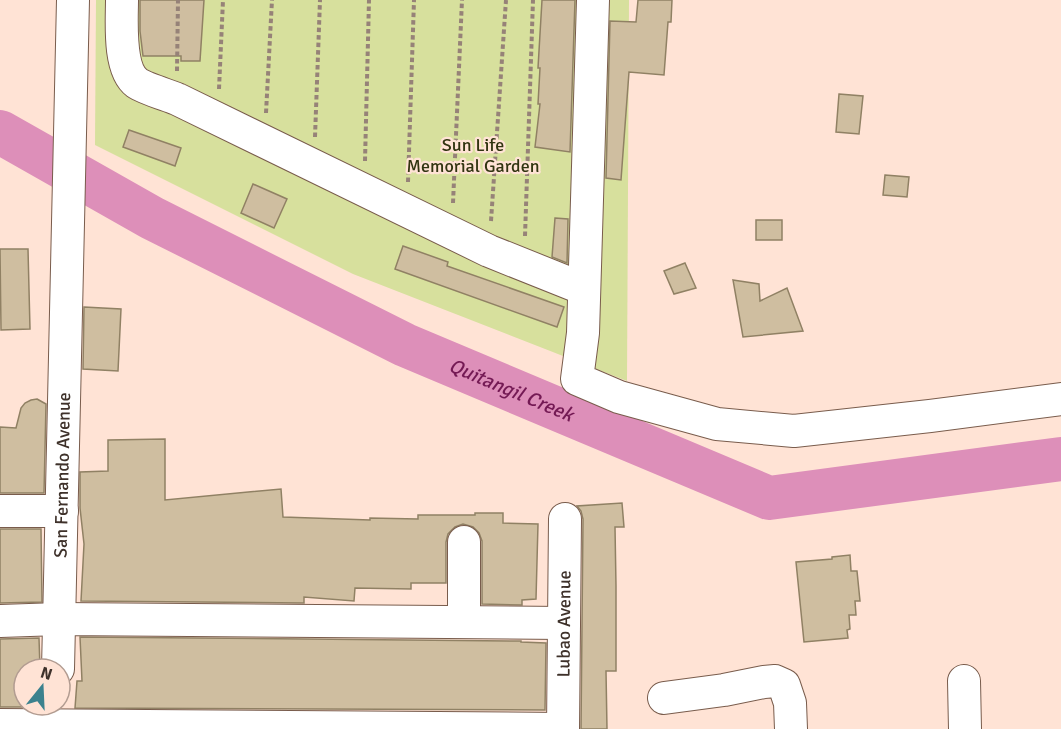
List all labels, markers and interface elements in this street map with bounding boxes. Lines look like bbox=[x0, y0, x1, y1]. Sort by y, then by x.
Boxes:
park label: Sun Life Memorial Garden bbox=[407, 134, 539, 177]
water label: Quitangil Creek bbox=[445, 353, 579, 428]
street label: San Fernando Avenue bbox=[49, 392, 75, 558]
street label: Lubao Avenue bbox=[552, 570, 576, 678]
north arrow bbox=[12, 657, 72, 717]
text: N bbox=[38, 662, 55, 685]

